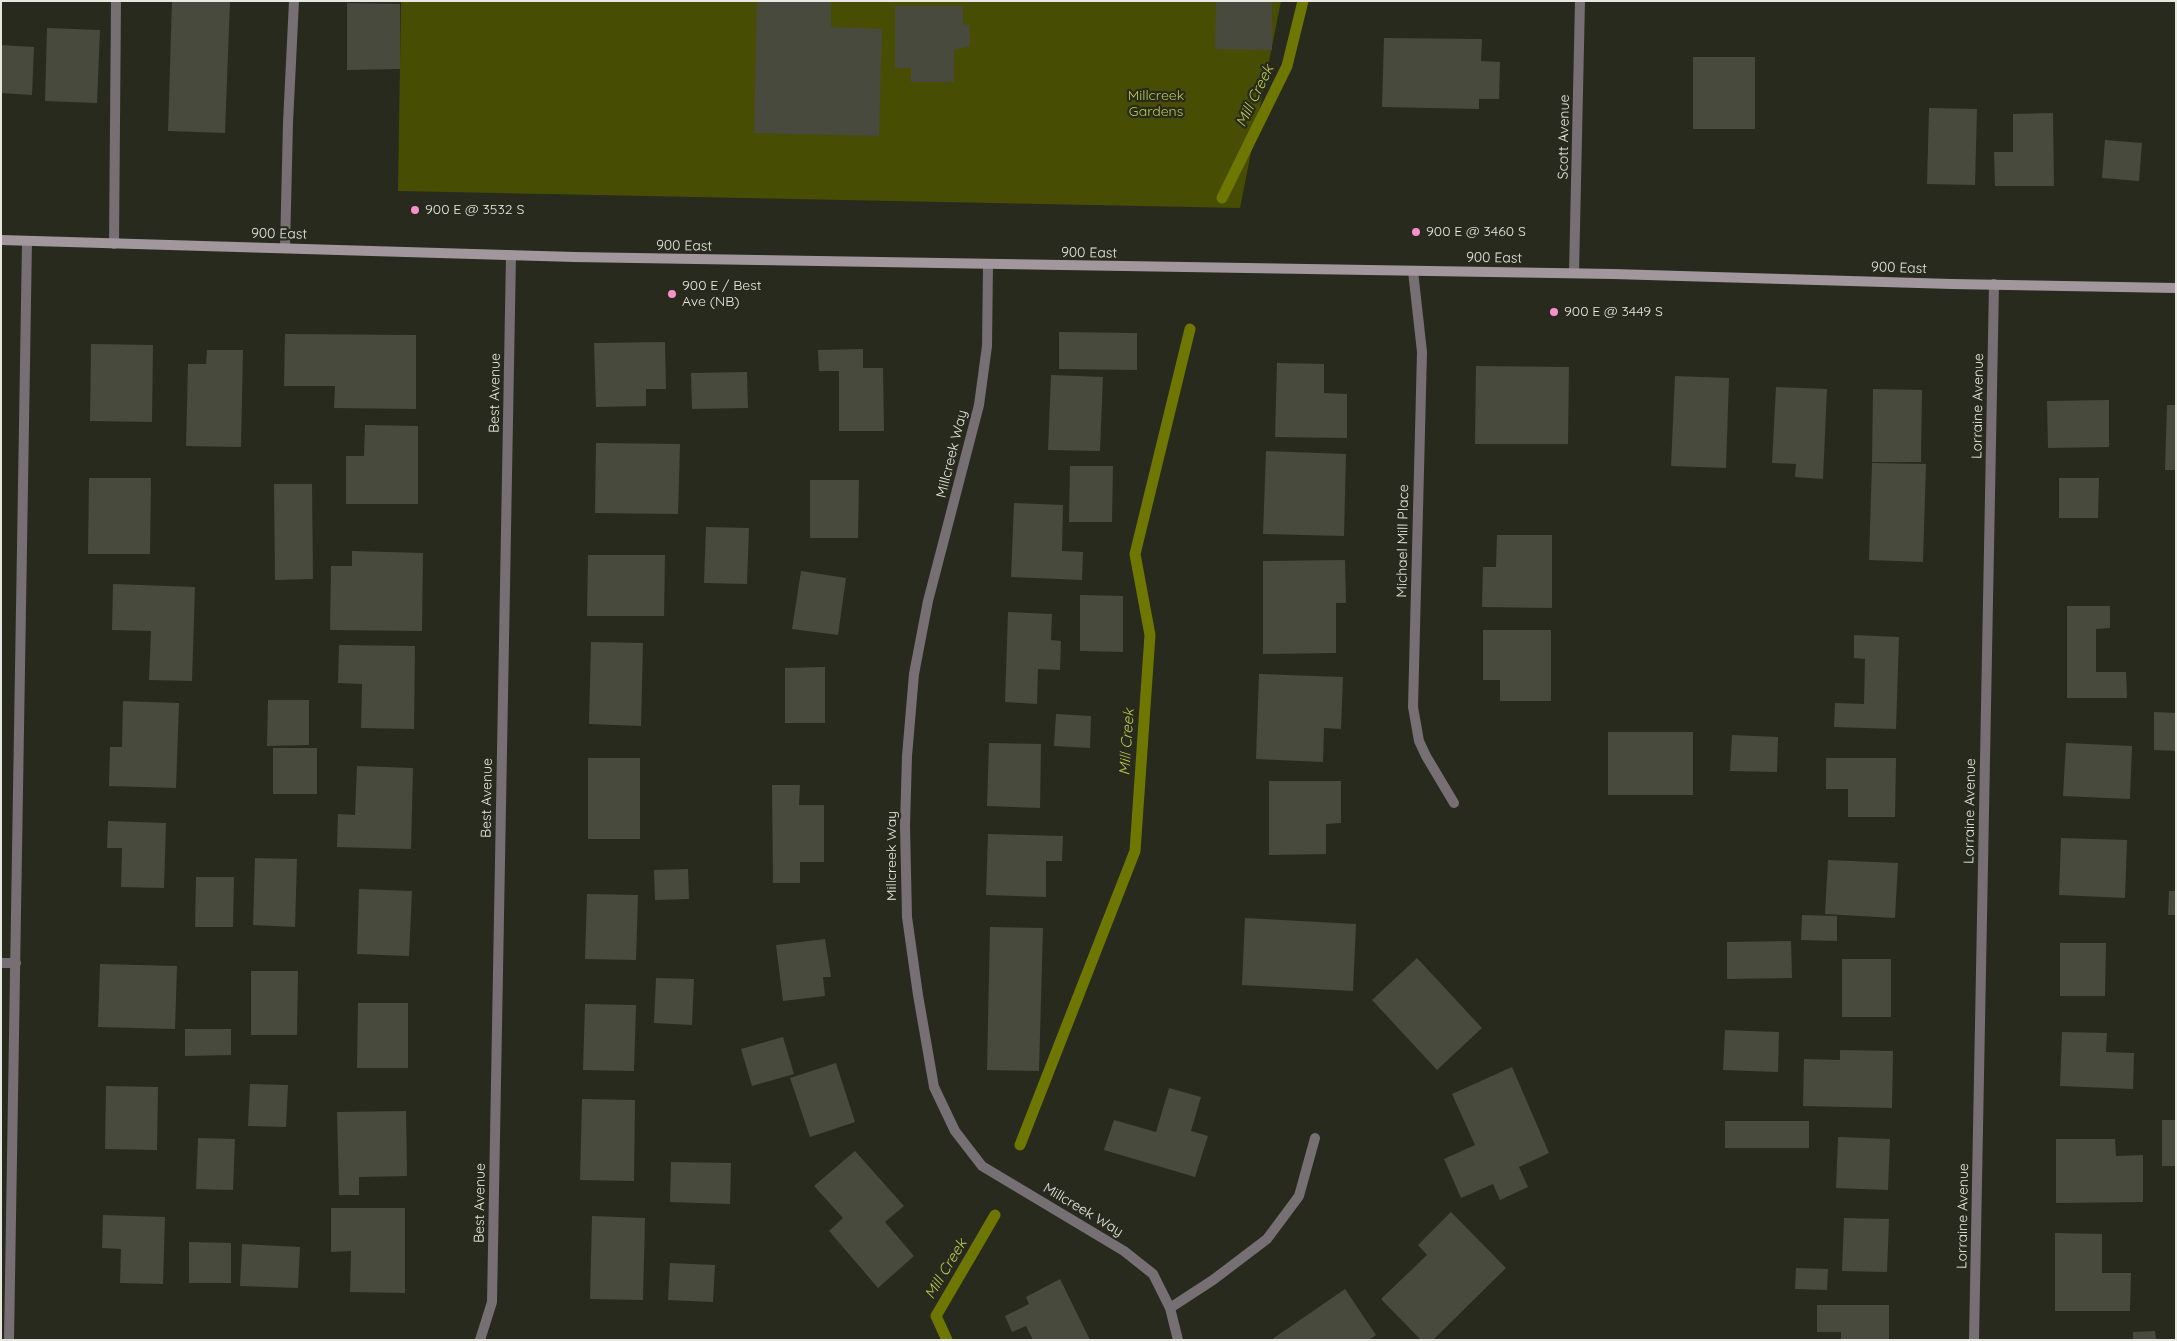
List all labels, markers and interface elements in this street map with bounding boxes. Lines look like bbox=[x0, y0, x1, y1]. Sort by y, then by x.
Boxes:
water label: Mill Creek bbox=[1232, 62, 1278, 130]
park label: Millcreek Gardens bbox=[1128, 88, 1184, 120]
street label: Scott Avenue bbox=[1555, 94, 1573, 180]
place label: 900 E @ 3532 S bbox=[425, 202, 524, 218]
marker: 900 E @ 3532 S bbox=[409, 204, 421, 216]
place label: 900 E @ 3460 S bbox=[1426, 224, 1526, 240]
street label: 900 East bbox=[251, 225, 307, 243]
marker: 900 E @ 3460 S bbox=[1410, 226, 1422, 238]
street label: 900 East bbox=[656, 237, 712, 255]
street label: 900 East bbox=[1061, 244, 1117, 262]
street label: 900 East bbox=[1466, 249, 1522, 267]
street label: 900 East bbox=[1871, 259, 1927, 277]
place label: 900 E / Best Ave (NB) bbox=[682, 278, 762, 310]
marker: 900 E / Best Ave (NB) bbox=[666, 288, 678, 300]
place label: 900 E @ 3449 S bbox=[1564, 304, 1663, 320]
marker: 900 E @ 3449 S bbox=[1548, 306, 1560, 318]
street label: Best Avenue bbox=[486, 353, 504, 433]
street label: Lorraine Avenue bbox=[1969, 353, 1987, 459]
street label: Millcreek Way bbox=[933, 408, 971, 500]
street label: Michael Mill Place bbox=[1394, 484, 1412, 598]
water label: Mill Creek bbox=[1116, 708, 1138, 776]
street label: Best Avenue bbox=[478, 758, 496, 838]
street label: Lorraine Avenue bbox=[1961, 758, 1979, 864]
street label: Millcreek Way bbox=[884, 811, 900, 901]
street label: Best Avenue bbox=[471, 1163, 489, 1243]
street label: Lorraine Avenue bbox=[1954, 1163, 1972, 1269]
street label: Millcreek Way bbox=[1040, 1180, 1126, 1240]
water label: Mill Creek bbox=[921, 1236, 971, 1302]

